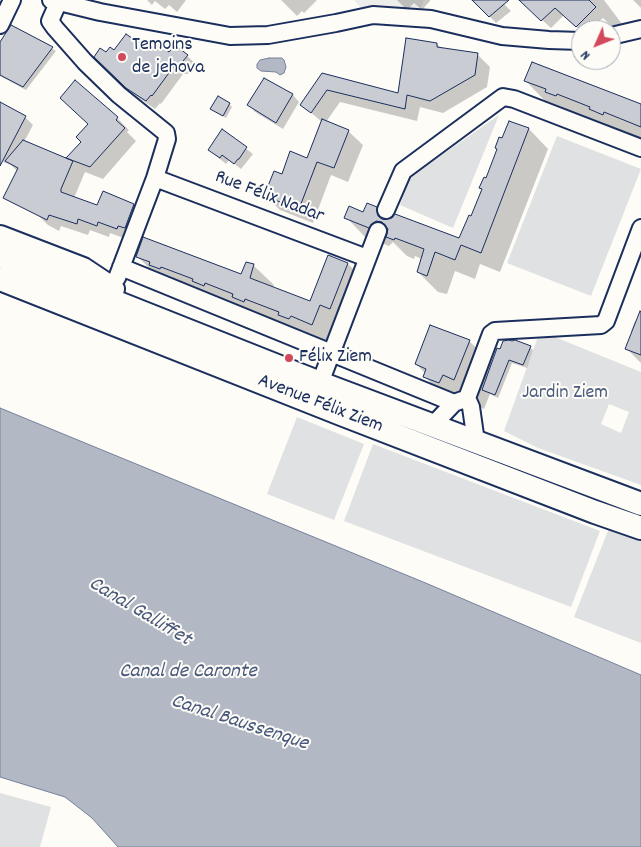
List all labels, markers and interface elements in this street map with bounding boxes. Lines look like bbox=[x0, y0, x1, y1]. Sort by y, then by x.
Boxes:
north arrow bbox=[571, 20, 621, 70]
place label: Temoins de jehova bbox=[132, 34, 205, 81]
text: N bbox=[576, 45, 596, 64]
marker: Temoins de jehova bbox=[116, 51, 128, 63]
street label: Rue Félix Nadar bbox=[211, 166, 327, 230]
place label: Félix Ziem bbox=[299, 346, 372, 370]
marker: Félix Ziem bbox=[283, 352, 295, 364]
street label: Avenue Félix Ziem bbox=[254, 370, 386, 440]
park label: Jardin Ziem bbox=[522, 382, 608, 406]
water label: Canal Galliffet bbox=[83, 573, 195, 653]
water label: Canal de Caronte bbox=[119, 660, 257, 686]
water label: Canal Baussenque bbox=[167, 690, 311, 758]

